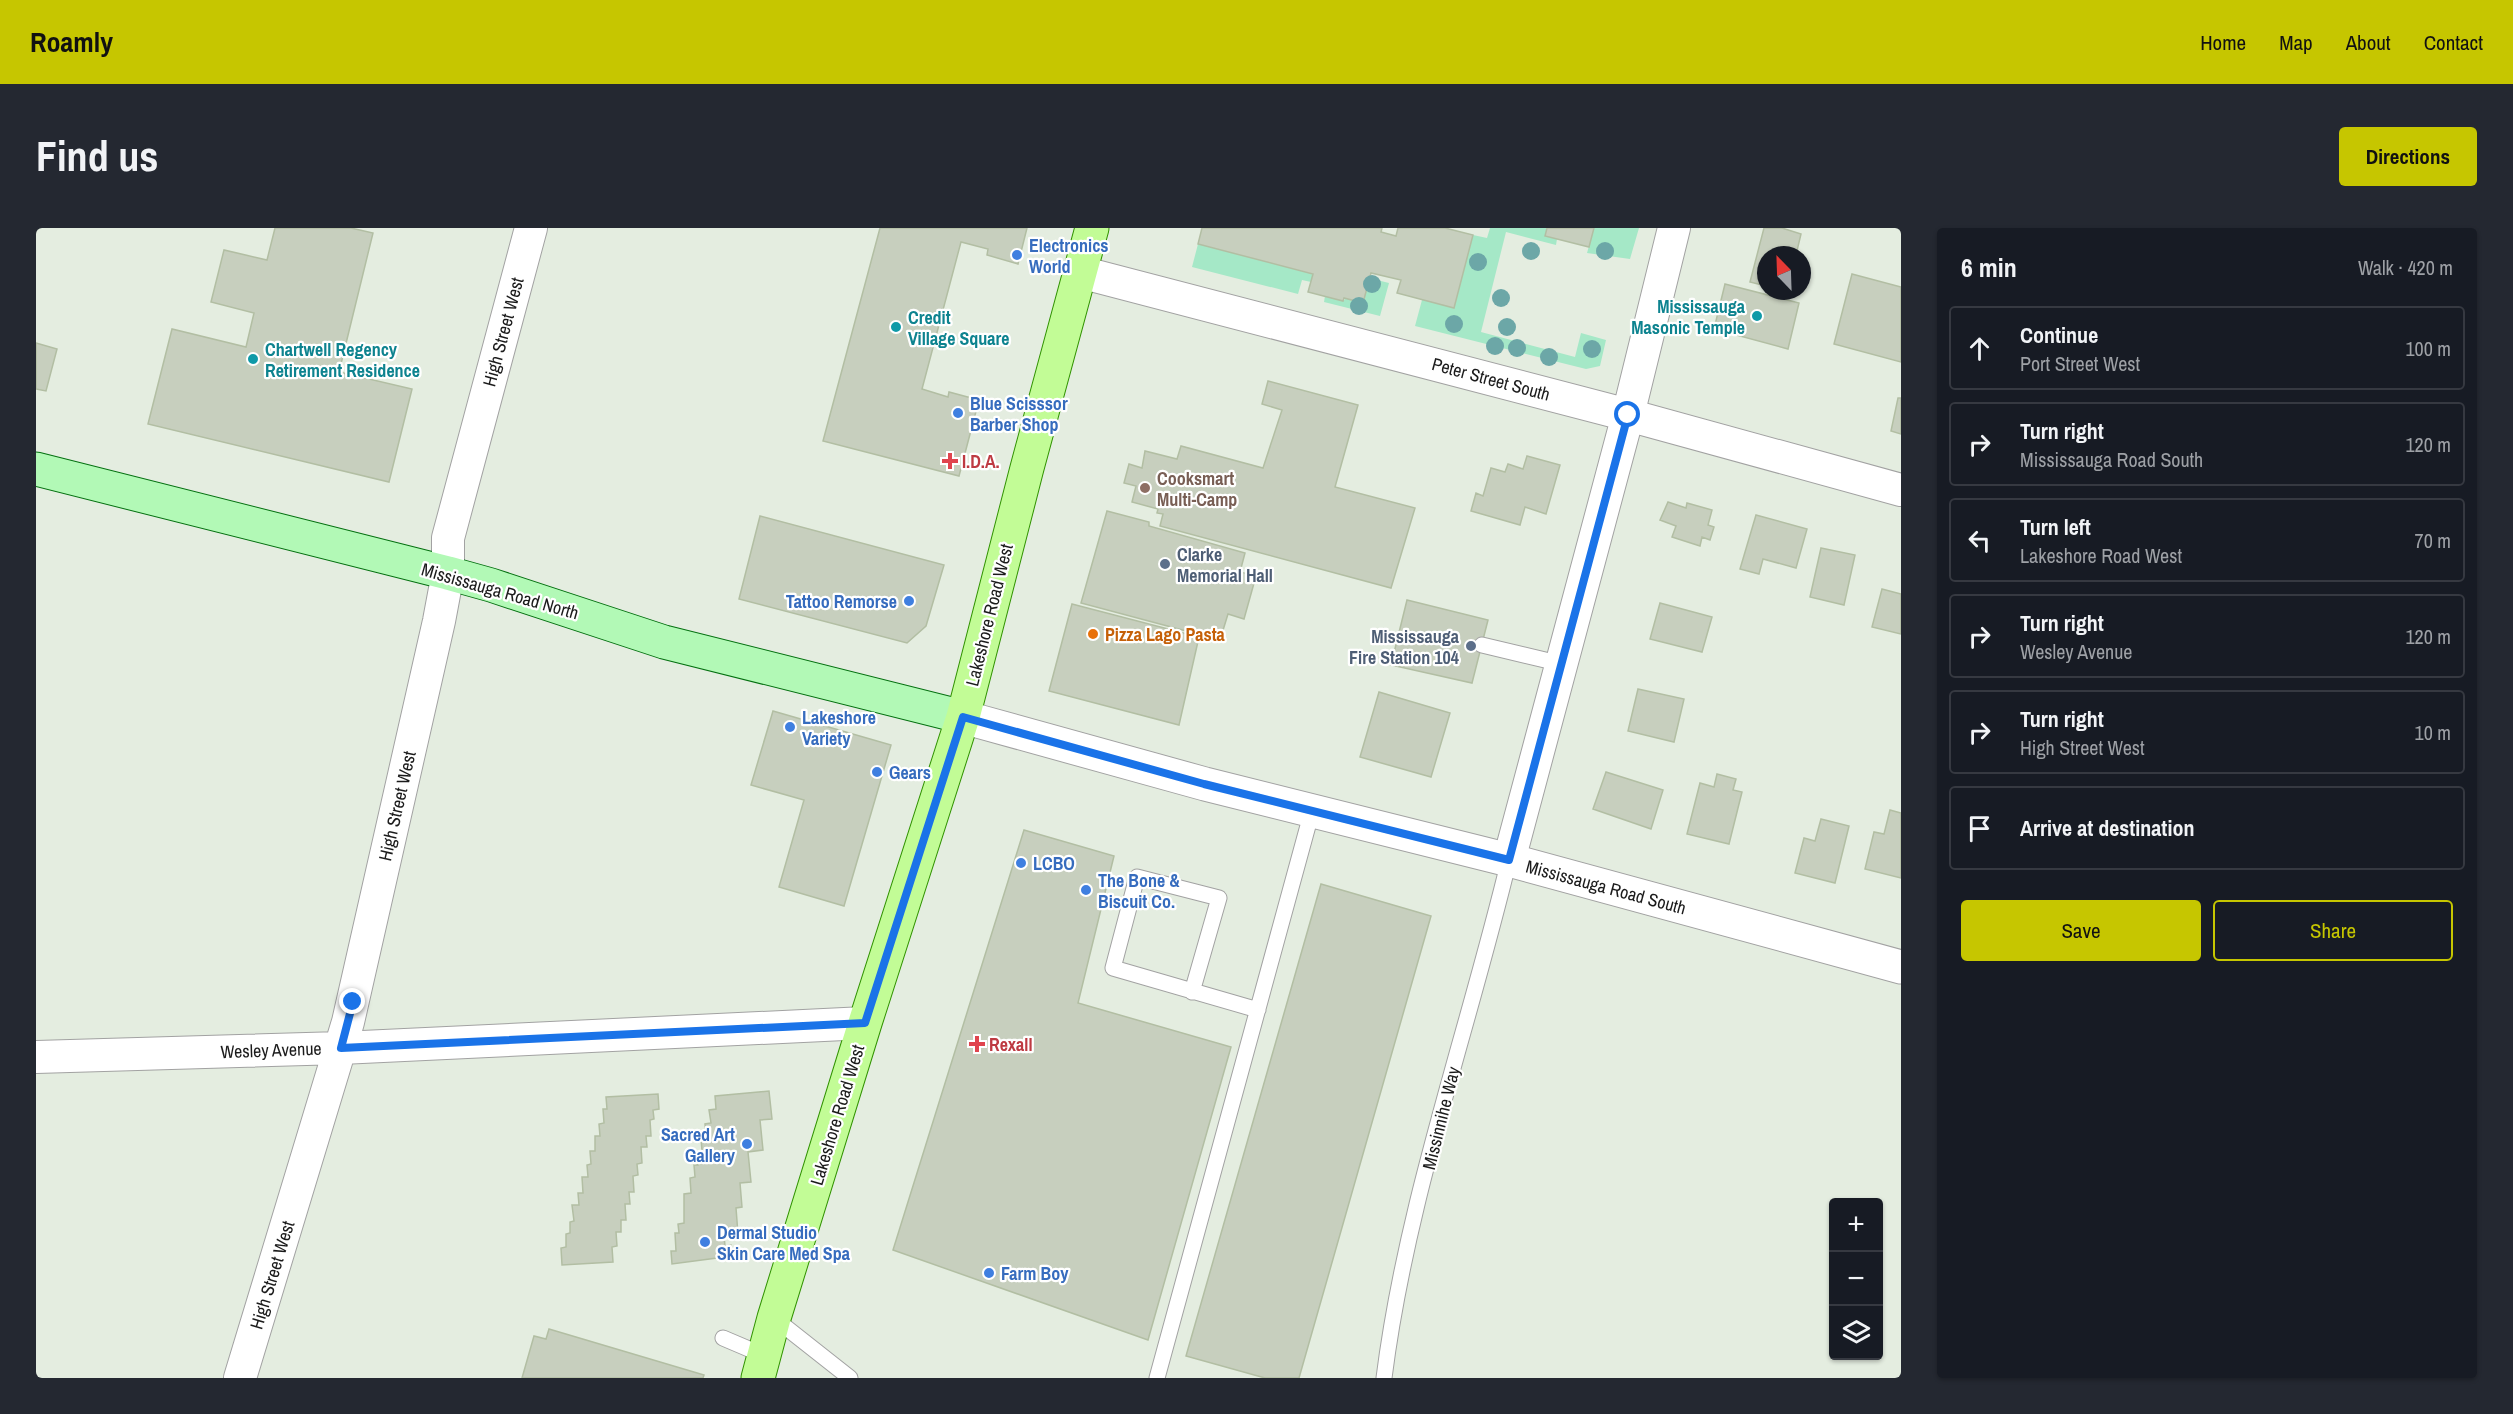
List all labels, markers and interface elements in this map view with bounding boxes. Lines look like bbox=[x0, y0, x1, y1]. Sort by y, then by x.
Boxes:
text: Roamly bbox=[30, 23, 113, 61]
text: Home bbox=[2200, 28, 2246, 57]
text: Map bbox=[2279, 28, 2313, 57]
text: About bbox=[2346, 28, 2391, 57]
text: Contact bbox=[2424, 28, 2483, 57]
button: Directions bbox=[2339, 127, 2477, 186]
text: Find us bbox=[36, 128, 158, 184]
place label: Electronics World bbox=[1029, 233, 1109, 279]
north arrow bbox=[1757, 246, 1811, 300]
marker: Electronics World bbox=[1010, 248, 1024, 262]
text: 6 min bbox=[1961, 250, 2017, 285]
text: Walk · 420 m bbox=[2358, 254, 2453, 281]
street label: High Street West bbox=[476, 275, 530, 389]
place label: Mississauga Masonic Temple bbox=[1631, 294, 1746, 340]
place label: Credit Village Square bbox=[908, 305, 1009, 351]
marker: Mississauga Masonic Temple bbox=[1750, 309, 1764, 323]
marker: Credit Village Square bbox=[889, 320, 903, 334]
text: Continue bbox=[2020, 320, 2098, 350]
icon: ahead bbox=[1963, 332, 1996, 365]
text: 100 m bbox=[2405, 335, 2451, 362]
place label: Chartwell Regency Retirement Residence bbox=[265, 337, 420, 383]
text: Port Street West bbox=[2020, 350, 2140, 377]
street label: Peter Street South bbox=[1429, 351, 1553, 407]
marker: Chartwell Regency Retirement Residence bbox=[246, 352, 260, 366]
place label: Blue Scisssor Barber Shop bbox=[970, 391, 1068, 437]
route start bbox=[1614, 401, 1640, 427]
marker: Blue Scisssor Barber Shop bbox=[951, 406, 965, 420]
text: Turn right bbox=[2020, 416, 2104, 446]
icon: right bbox=[1963, 428, 1996, 461]
text: 120 m bbox=[2405, 431, 2451, 458]
text: Mississauga Road South bbox=[2020, 446, 2203, 473]
place label: I.D.A. bbox=[962, 449, 1000, 474]
marker: I.D.A. bbox=[943, 454, 957, 468]
place label: Cooksmart Multi-Camp bbox=[1157, 466, 1237, 512]
marker: Cooksmart Multi-Camp bbox=[1138, 481, 1152, 495]
text: Turn left bbox=[2020, 512, 2091, 542]
icon: left bbox=[1963, 524, 1996, 557]
text: 70 m bbox=[2415, 527, 2451, 554]
street label: Lakeshore Road West bbox=[959, 541, 1019, 689]
place label: Clarke Memorial Hall bbox=[1177, 542, 1273, 588]
text: Lakeshore Road West bbox=[2020, 542, 2182, 569]
street label: Mississauga Road North bbox=[418, 557, 582, 625]
marker: Clarke Memorial Hall bbox=[1158, 557, 1172, 571]
place label: Tattoo Remorse bbox=[786, 589, 897, 614]
marker: Tattoo Remorse bbox=[902, 594, 916, 608]
text: Turn right bbox=[2020, 608, 2104, 638]
icon: right bbox=[1963, 620, 1996, 653]
place label: Pizza Lago Pasta bbox=[1105, 622, 1226, 647]
text: 120 m bbox=[2405, 623, 2451, 650]
place label: Mississauga Fire Station 104 bbox=[1349, 624, 1460, 670]
marker: Pizza Lago Pasta bbox=[1086, 627, 1100, 641]
text: Wesley Avenue bbox=[2020, 638, 2132, 665]
marker: Mississauga Fire Station 104 bbox=[1464, 639, 1478, 653]
text: Turn right bbox=[2020, 704, 2104, 734]
place label: Lakeshore Variety bbox=[802, 705, 876, 751]
icon: right bbox=[1963, 716, 1996, 749]
text: 10 m bbox=[2415, 719, 2451, 746]
marker: Lakeshore Variety bbox=[783, 720, 797, 734]
text: High Street West bbox=[2020, 734, 2145, 761]
street label: High Street West bbox=[372, 749, 422, 863]
place label: Gears bbox=[889, 760, 931, 785]
marker: Gears bbox=[870, 765, 884, 779]
icon: arrive bbox=[1963, 812, 1996, 845]
text: Arrive at destination bbox=[2020, 813, 2194, 843]
place label: LCBO bbox=[1033, 851, 1075, 876]
street label: Mississauga Road South bbox=[1523, 854, 1689, 920]
marker: LCBO bbox=[1014, 856, 1028, 870]
place label: The Bone & Biscuit Co. bbox=[1098, 868, 1180, 914]
marker: The Bone & Biscuit Co. bbox=[1079, 883, 1093, 897]
button: Save bbox=[1961, 900, 2201, 961]
button: Share bbox=[2213, 900, 2453, 961]
route end bbox=[339, 988, 365, 1014]
place label: Rexall bbox=[989, 1032, 1033, 1057]
street label: Wesley Avenue bbox=[220, 1036, 322, 1064]
marker: Rexall bbox=[970, 1037, 984, 1051]
street label: Lakeshore Road West bbox=[804, 1042, 870, 1188]
street label: Missinnihe Way bbox=[1416, 1063, 1466, 1172]
place label: Sacred Art Gallery bbox=[661, 1122, 736, 1168]
marker: Sacred Art Gallery bbox=[740, 1137, 754, 1151]
map controls bbox=[1829, 1198, 1883, 1360]
button: + bbox=[1829, 1198, 1883, 1252]
street label: High Street West bbox=[244, 1218, 300, 1332]
place label: Dermal Studio Skin Care Med Spa bbox=[717, 1220, 851, 1266]
marker: Dermal Studio Skin Care Med Spa bbox=[698, 1235, 712, 1249]
button: − bbox=[1829, 1252, 1883, 1306]
place label: Farm Boy bbox=[1001, 1261, 1069, 1286]
marker: Farm Boy bbox=[982, 1266, 996, 1280]
button: layers bbox=[1829, 1306, 1883, 1360]

